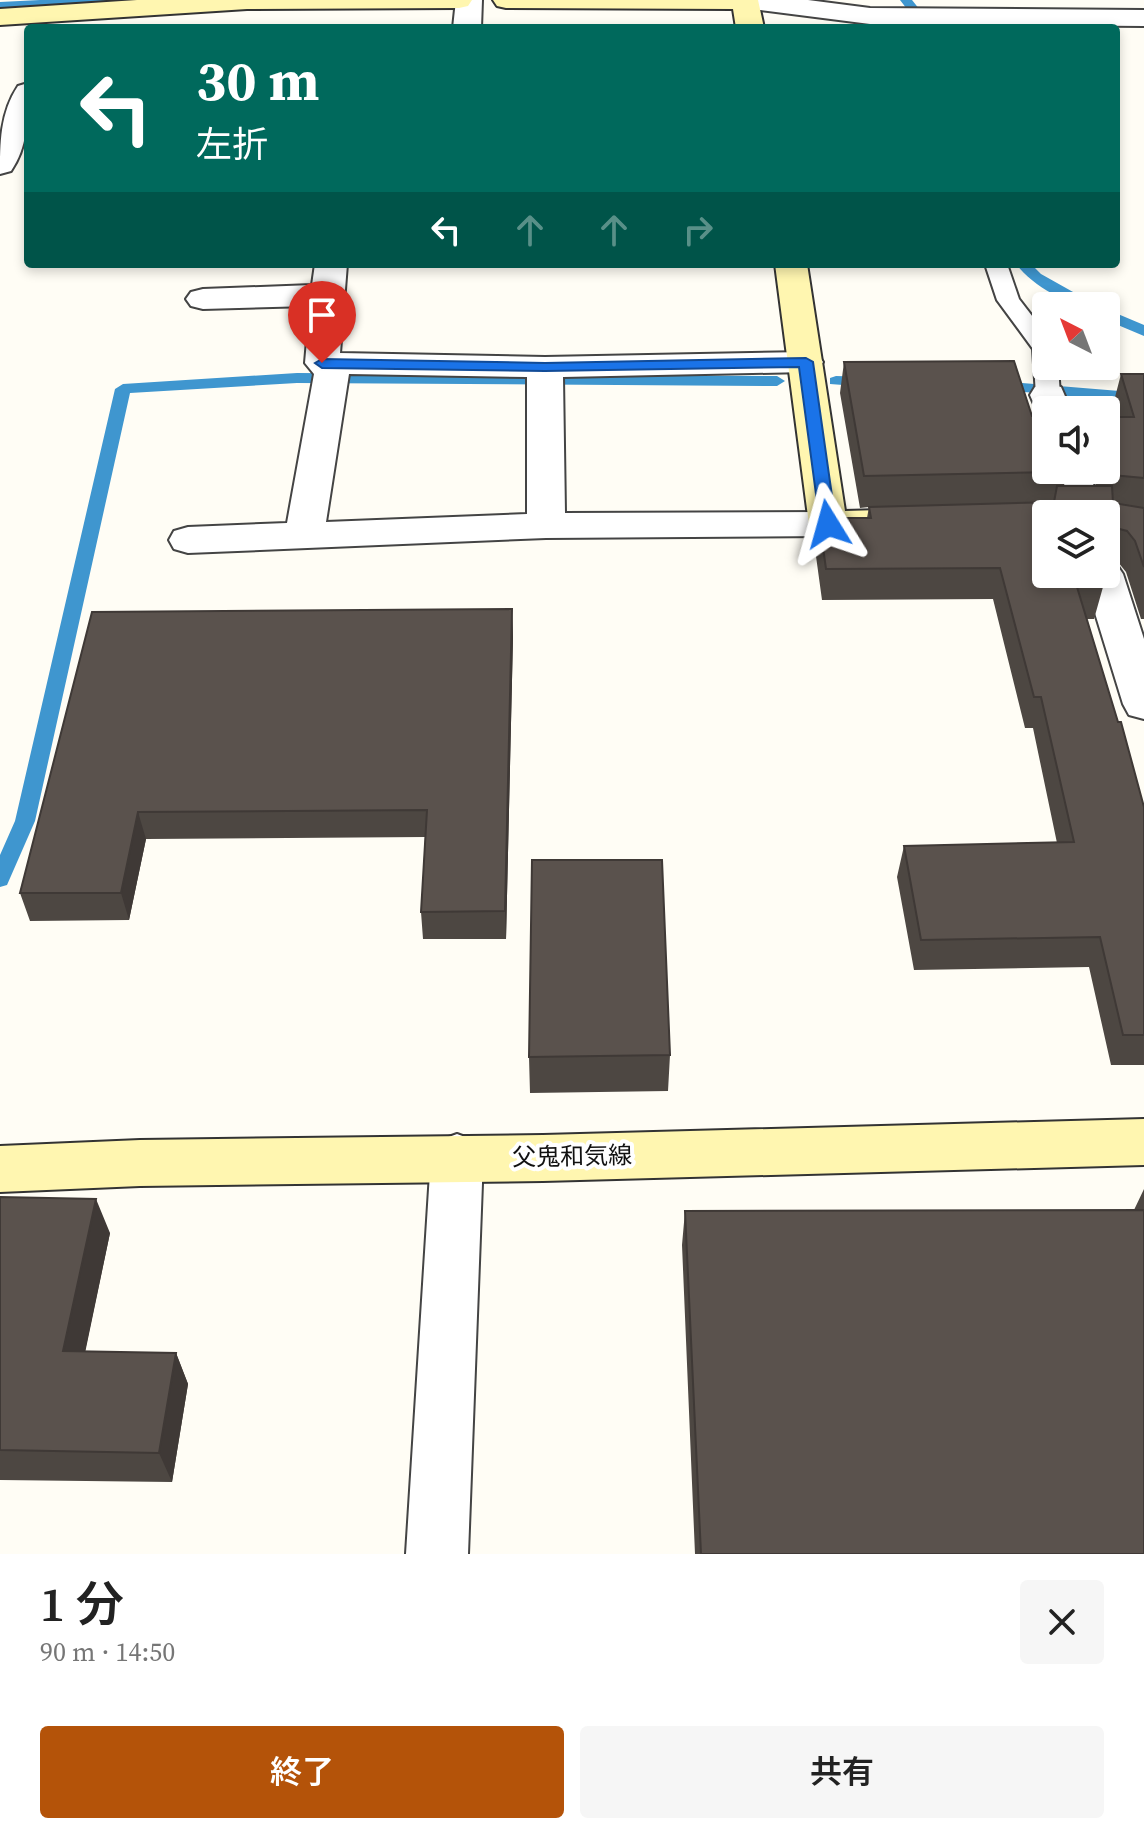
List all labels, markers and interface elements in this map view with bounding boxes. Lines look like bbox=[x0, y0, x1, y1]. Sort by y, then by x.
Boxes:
text: 30 m bbox=[196, 42, 319, 119]
icon: left bbox=[64, 56, 168, 160]
text: 左折 bbox=[196, 120, 268, 169]
icon: left bbox=[424, 208, 468, 252]
icon: ahead bbox=[508, 208, 552, 252]
icon: ahead bbox=[592, 208, 636, 252]
icon: right bbox=[676, 208, 720, 252]
pin bbox=[288, 281, 356, 363]
north arrow bbox=[1032, 292, 1120, 380]
map controls bbox=[1032, 292, 1120, 588]
icon: arrive bbox=[300, 293, 344, 337]
button: sound bbox=[1032, 396, 1120, 484]
position arrow bbox=[786, 482, 870, 566]
button: layers bbox=[1032, 500, 1120, 588]
street label: 父鬼和気線 bbox=[512, 1138, 632, 1174]
text: 1 分 bbox=[40, 1571, 124, 1637]
button: close bbox=[1020, 1580, 1104, 1664]
text: 90 m · 14:50 bbox=[40, 1634, 175, 1670]
button: 終了 bbox=[40, 1726, 564, 1818]
button: 共有 bbox=[580, 1726, 1104, 1818]

